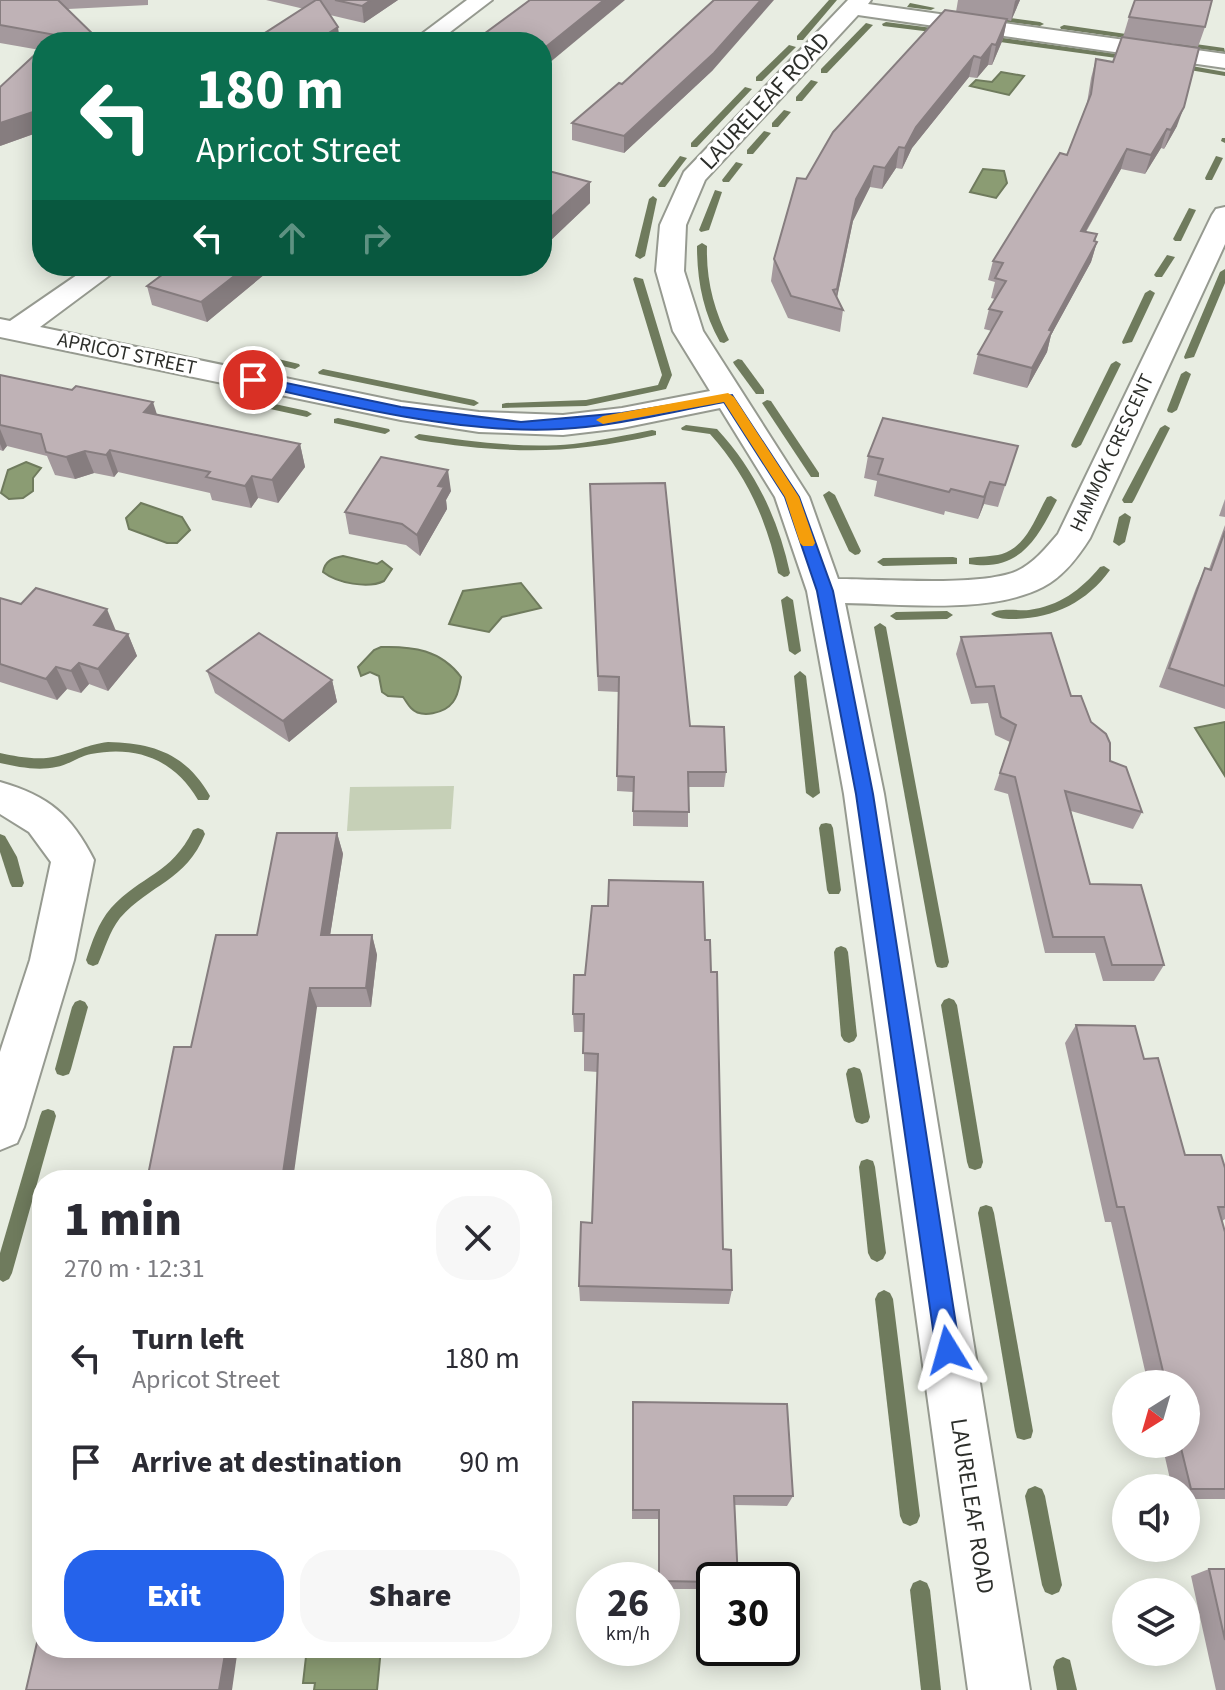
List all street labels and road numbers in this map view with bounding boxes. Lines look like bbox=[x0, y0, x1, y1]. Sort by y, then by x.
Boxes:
street label: LAURELEAF ROAD bbox=[692, 24, 838, 178]
street label: APRICOT STREET bbox=[55, 326, 199, 382]
street label: HAMMOK CRESCENT bbox=[1063, 369, 1161, 537]
street label: LAURELEAF ROAD bbox=[941, 1416, 1003, 1596]

